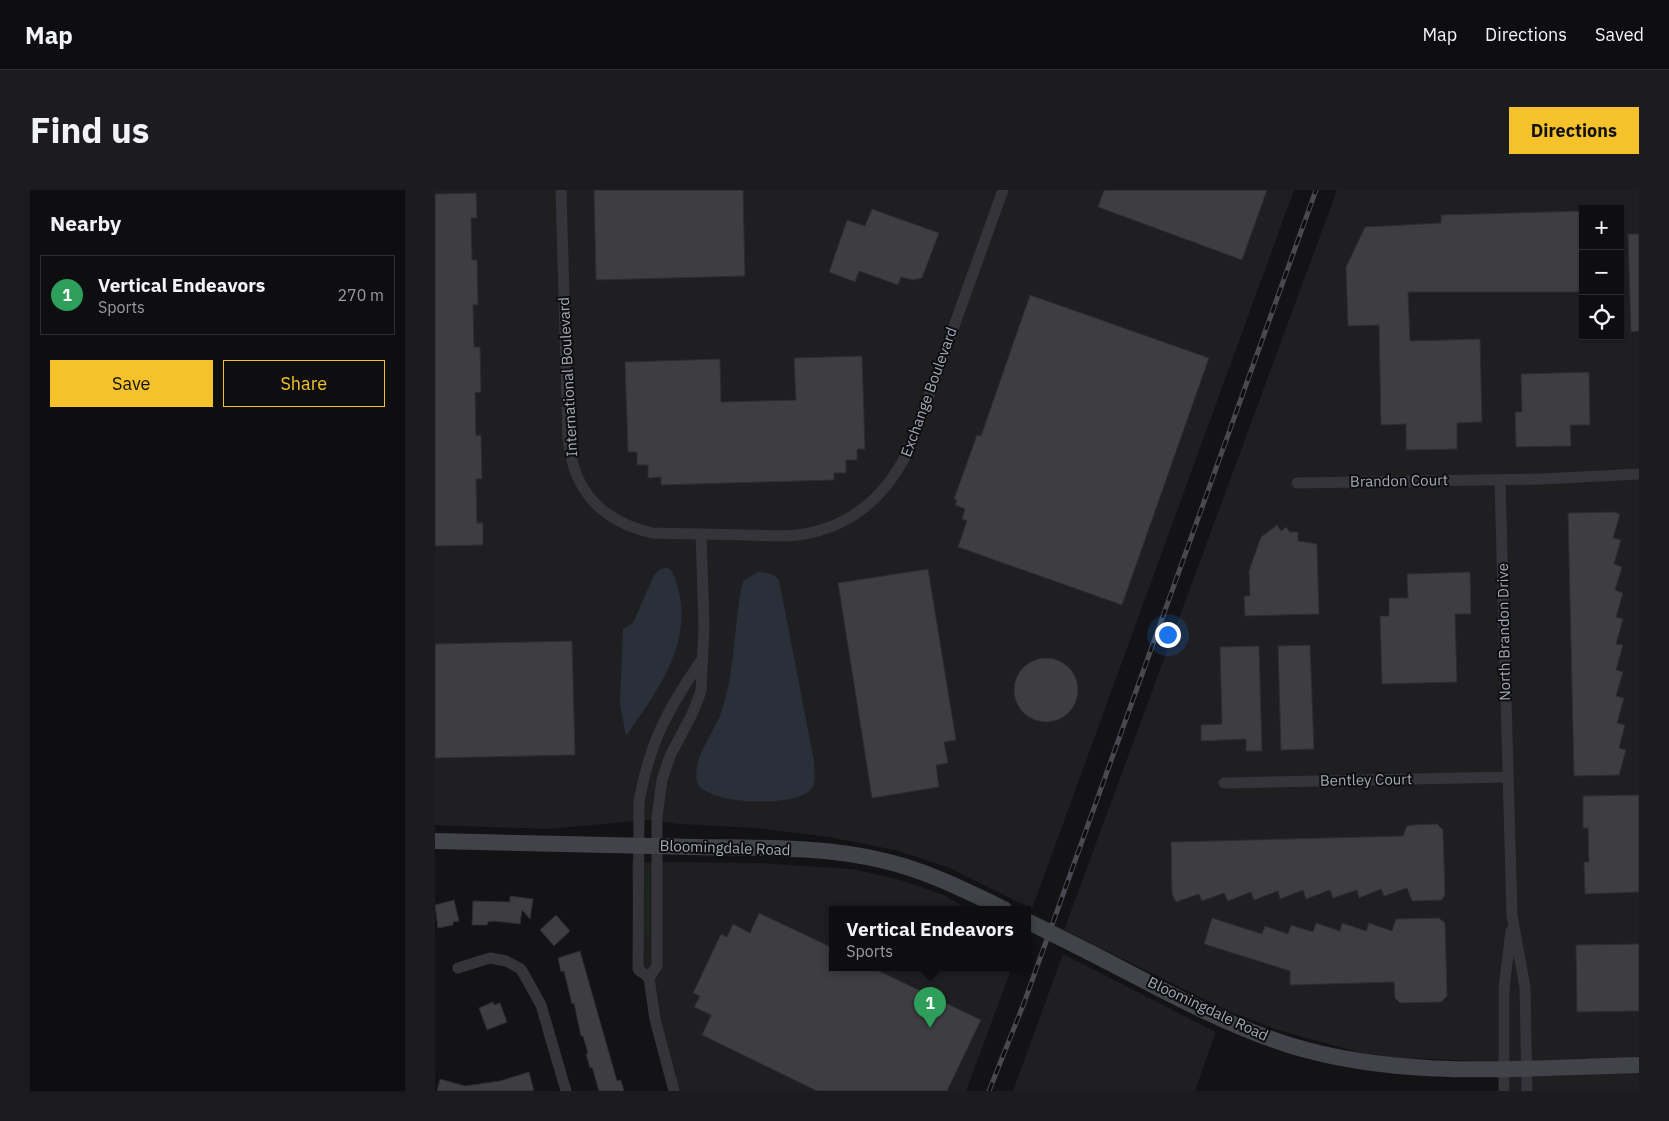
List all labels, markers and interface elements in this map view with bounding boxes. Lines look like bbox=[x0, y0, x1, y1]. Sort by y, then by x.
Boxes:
text: Map bbox=[25, 19, 73, 51]
text: Map bbox=[1422, 23, 1457, 46]
text: Directions bbox=[1485, 23, 1567, 46]
text: Saved bbox=[1595, 23, 1644, 46]
text: Find us bbox=[30, 107, 149, 153]
button: Directions bbox=[1509, 107, 1639, 154]
map controls bbox=[1579, 205, 1624, 340]
button: + bbox=[1579, 205, 1624, 250]
text: Nearby bbox=[50, 209, 121, 237]
button: − bbox=[1579, 250, 1624, 295]
text: Vertical Endeavors bbox=[98, 273, 265, 297]
text: 1 bbox=[62, 285, 72, 305]
text: 270 m bbox=[337, 285, 384, 305]
button: locate bbox=[1579, 295, 1624, 340]
text: Sports bbox=[98, 297, 145, 317]
street label: International Boulevard bbox=[554, 297, 581, 457]
street label: Exchange Boulevard bbox=[896, 324, 961, 459]
button: Save bbox=[50, 360, 213, 407]
button: Share bbox=[223, 360, 385, 407]
street label: Brandon Court bbox=[1350, 470, 1448, 491]
street label: North Brandon Drive bbox=[1493, 563, 1514, 701]
your location bbox=[1155, 622, 1181, 648]
street label: Bentley Court bbox=[1320, 769, 1412, 790]
street label: Bloomingdale Road bbox=[659, 836, 791, 859]
popup bbox=[829, 906, 1031, 971]
text: Vertical Endeavors bbox=[846, 917, 1014, 941]
text: Sports bbox=[846, 941, 893, 961]
street label: Bloomingdale Road bbox=[1145, 972, 1272, 1045]
pin: 1 bbox=[914, 987, 946, 1028]

